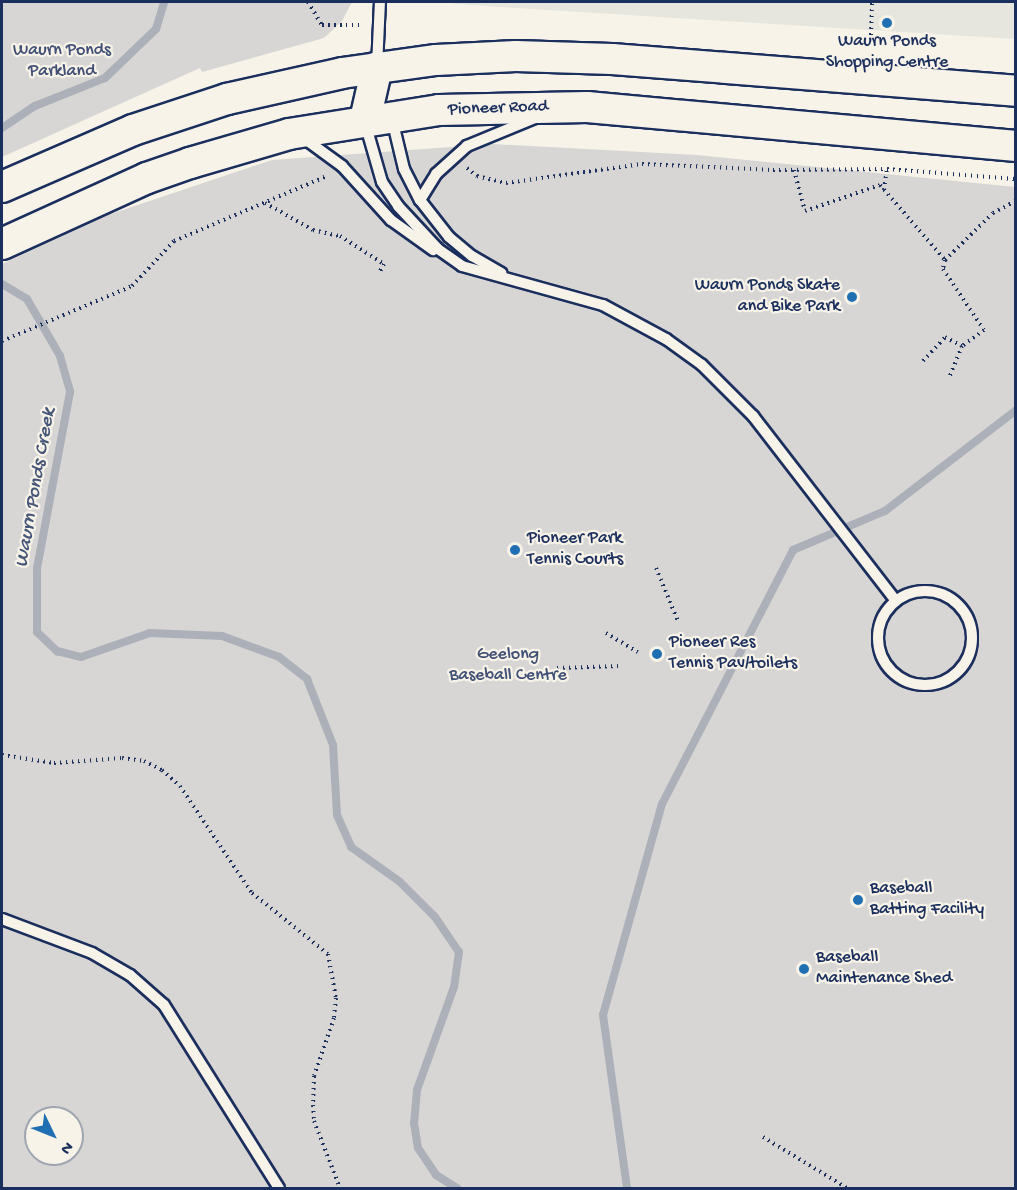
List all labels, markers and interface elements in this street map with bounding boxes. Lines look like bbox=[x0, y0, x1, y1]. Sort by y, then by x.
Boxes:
marker: Waurn Ponds Shopping Centre bbox=[880, 16, 894, 30]
place label: Waurn Ponds Shopping Centre bbox=[826, 32, 948, 74]
park label: Waurn Ponds Parkland bbox=[13, 41, 111, 84]
street label: Pioneer Road bbox=[448, 96, 548, 122]
place label: Waurn Ponds Skate and Bike Park bbox=[695, 276, 840, 318]
marker: Waurn Ponds Skate and Bike Park bbox=[845, 290, 859, 304]
water label: Waurn Ponds Creek bbox=[10, 407, 62, 569]
place label: Pioneer Park Tennis Courts bbox=[527, 529, 623, 572]
marker: Pioneer Park Tennis Courts bbox=[508, 543, 522, 557]
place label: Pioneer Res Tennis Pav/toilets bbox=[669, 633, 797, 676]
park label: Geelong Baseball Centre bbox=[449, 645, 567, 688]
marker: Pioneer Res Tennis Pav/toilets bbox=[650, 647, 664, 661]
place label: Baseball Batting Facility bbox=[870, 879, 984, 922]
marker: Baseball Batting Facility bbox=[851, 893, 865, 907]
place label: Baseball Maintenance Shed bbox=[816, 948, 952, 990]
marker: Baseball Maintenance Shed bbox=[797, 962, 811, 976]
north arrow bbox=[24, 1106, 84, 1166]
text: N bbox=[56, 1137, 77, 1158]

